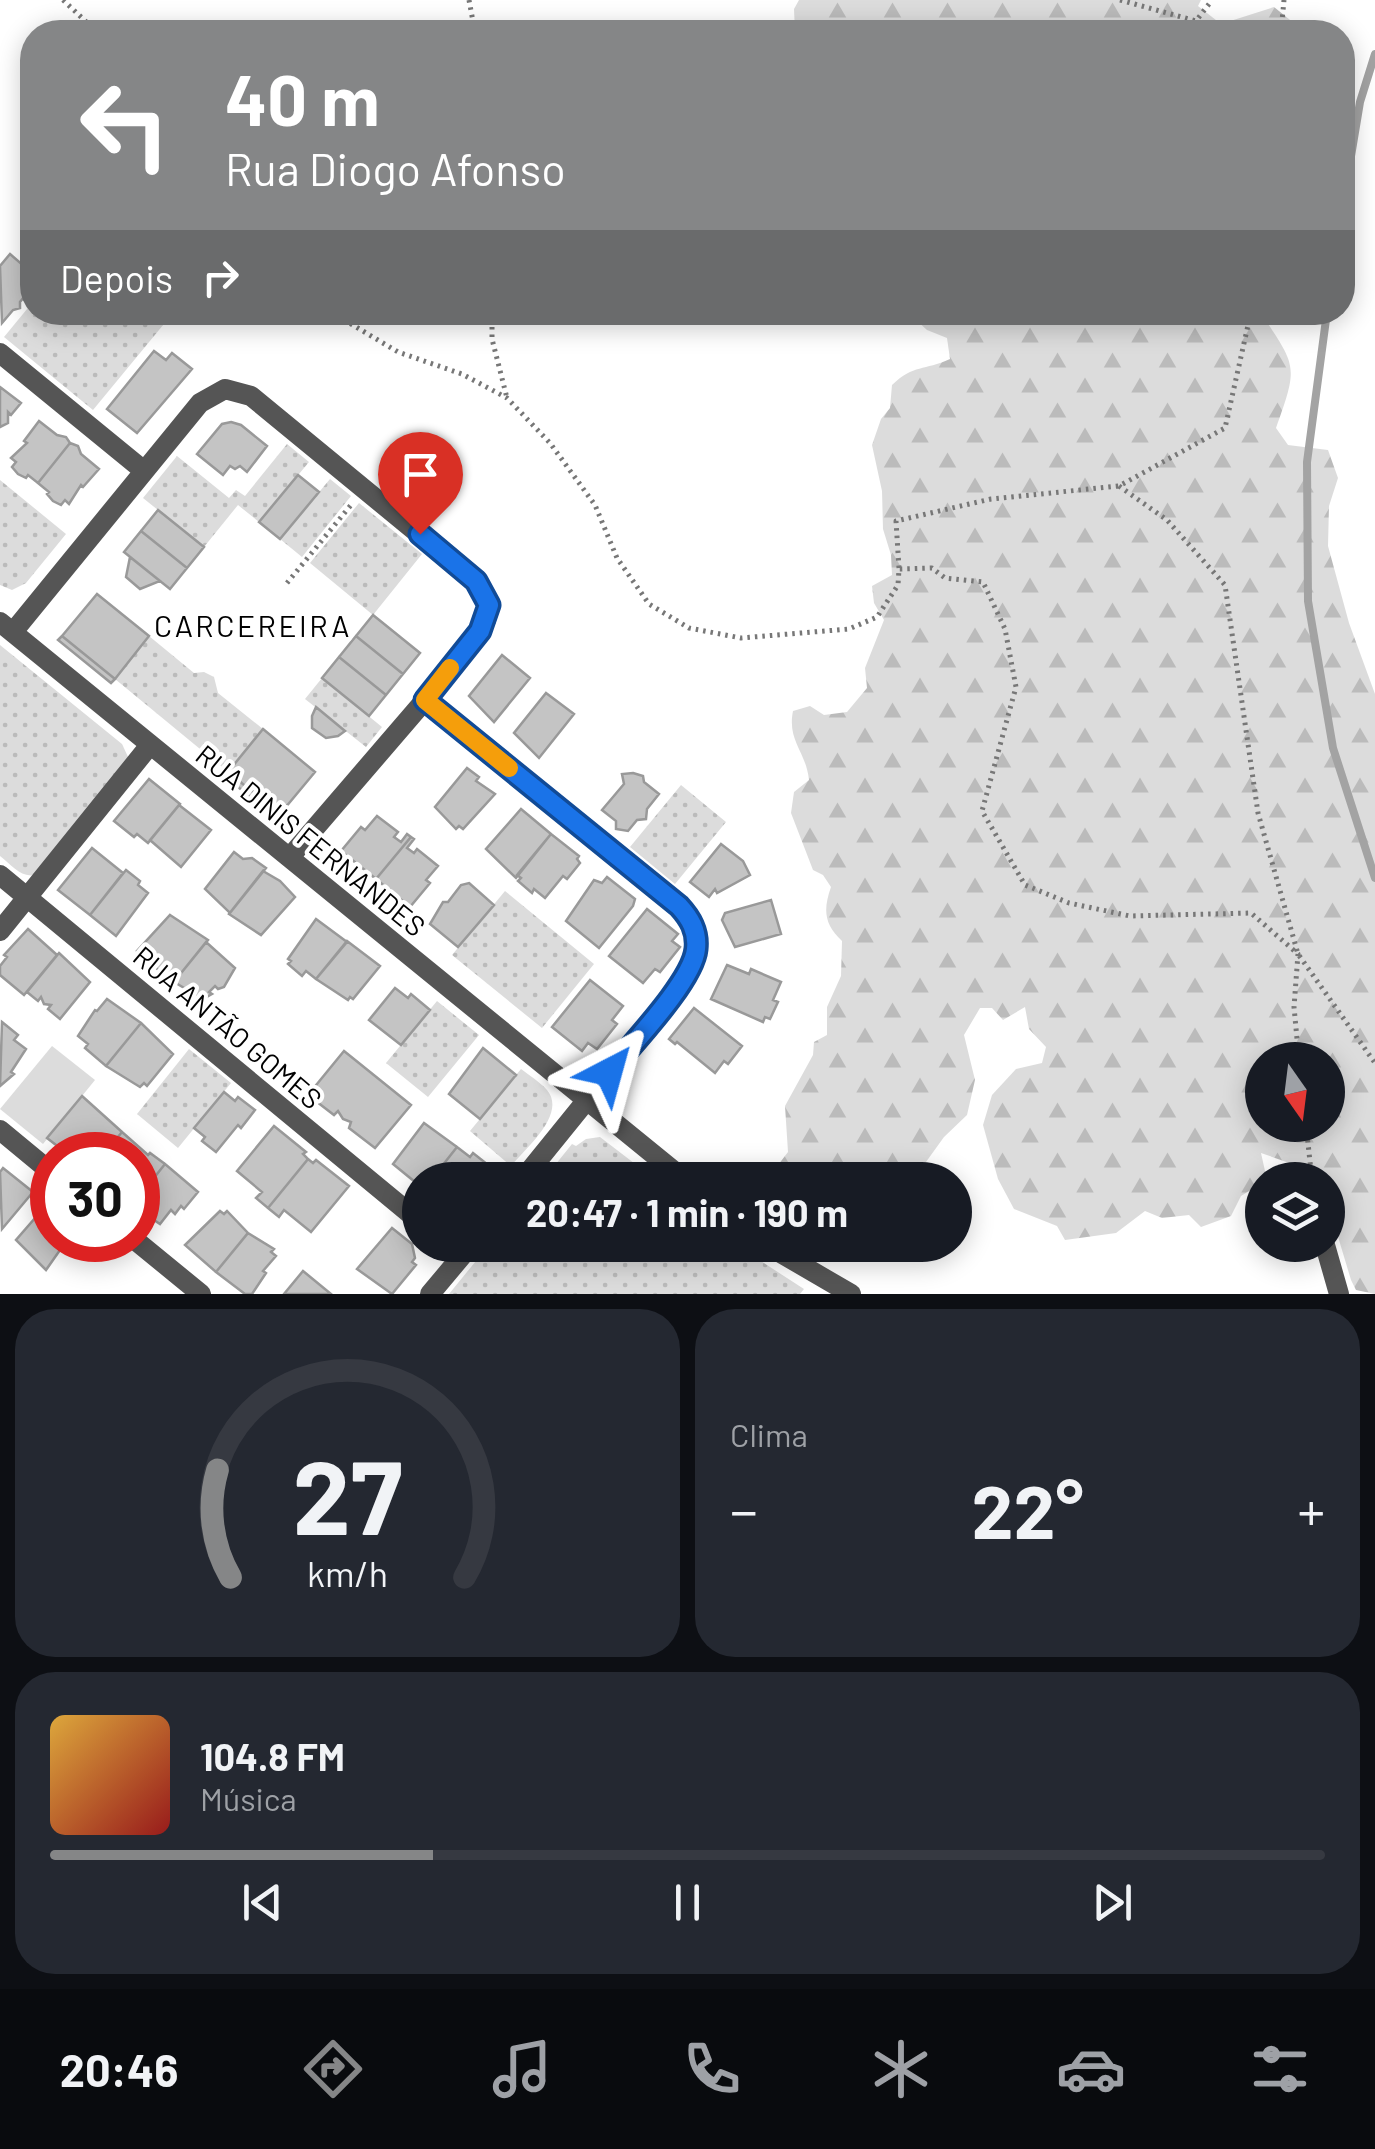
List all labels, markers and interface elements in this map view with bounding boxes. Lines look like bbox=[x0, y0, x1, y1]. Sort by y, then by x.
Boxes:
text: 40 m bbox=[225, 56, 380, 140]
icon: left bbox=[60, 60, 190, 190]
text: Rua Diogo Afonso bbox=[225, 141, 566, 195]
icon: right bbox=[193, 250, 248, 305]
text: Depois bbox=[60, 255, 173, 301]
pin bbox=[378, 432, 463, 535]
icon: arrive bbox=[393, 447, 448, 502]
district label: CARCEREIRA bbox=[154, 607, 352, 643]
street label: RUA DINIS FERNANDES bbox=[189, 737, 433, 943]
street label: RUA ANTÃO GOMES bbox=[127, 938, 329, 1116]
position arrow bbox=[557, 1020, 661, 1124]
north arrow bbox=[1245, 1042, 1345, 1142]
map controls bbox=[1245, 1042, 1345, 1262]
speed limit sign: 30 bbox=[30, 1132, 160, 1262]
button: layers bbox=[1245, 1162, 1345, 1262]
text: 20:47 · 1 min · 190 m bbox=[526, 1189, 848, 1235]
text: Clima bbox=[730, 1415, 808, 1453]
text: 27 bbox=[293, 1431, 402, 1556]
text: 22° bbox=[971, 1464, 1084, 1554]
text: − bbox=[730, 1476, 758, 1542]
text: + bbox=[1297, 1476, 1325, 1542]
text: km/h bbox=[307, 1551, 388, 1594]
text: 104.8 FM bbox=[200, 1733, 345, 1779]
text: Música bbox=[200, 1779, 297, 1817]
icon: previous bbox=[235, 1875, 290, 1930]
icon: pause bbox=[660, 1875, 715, 1930]
icon: next bbox=[1085, 1875, 1140, 1930]
icon: directions bbox=[298, 2034, 368, 2104]
icon: music bbox=[487, 2034, 557, 2104]
icon: phone bbox=[677, 2034, 747, 2104]
icon: climate bbox=[866, 2034, 936, 2104]
icon: car bbox=[1056, 2034, 1126, 2104]
icon: filters bbox=[1245, 2034, 1315, 2104]
text: 20:46 bbox=[60, 2042, 178, 2096]

